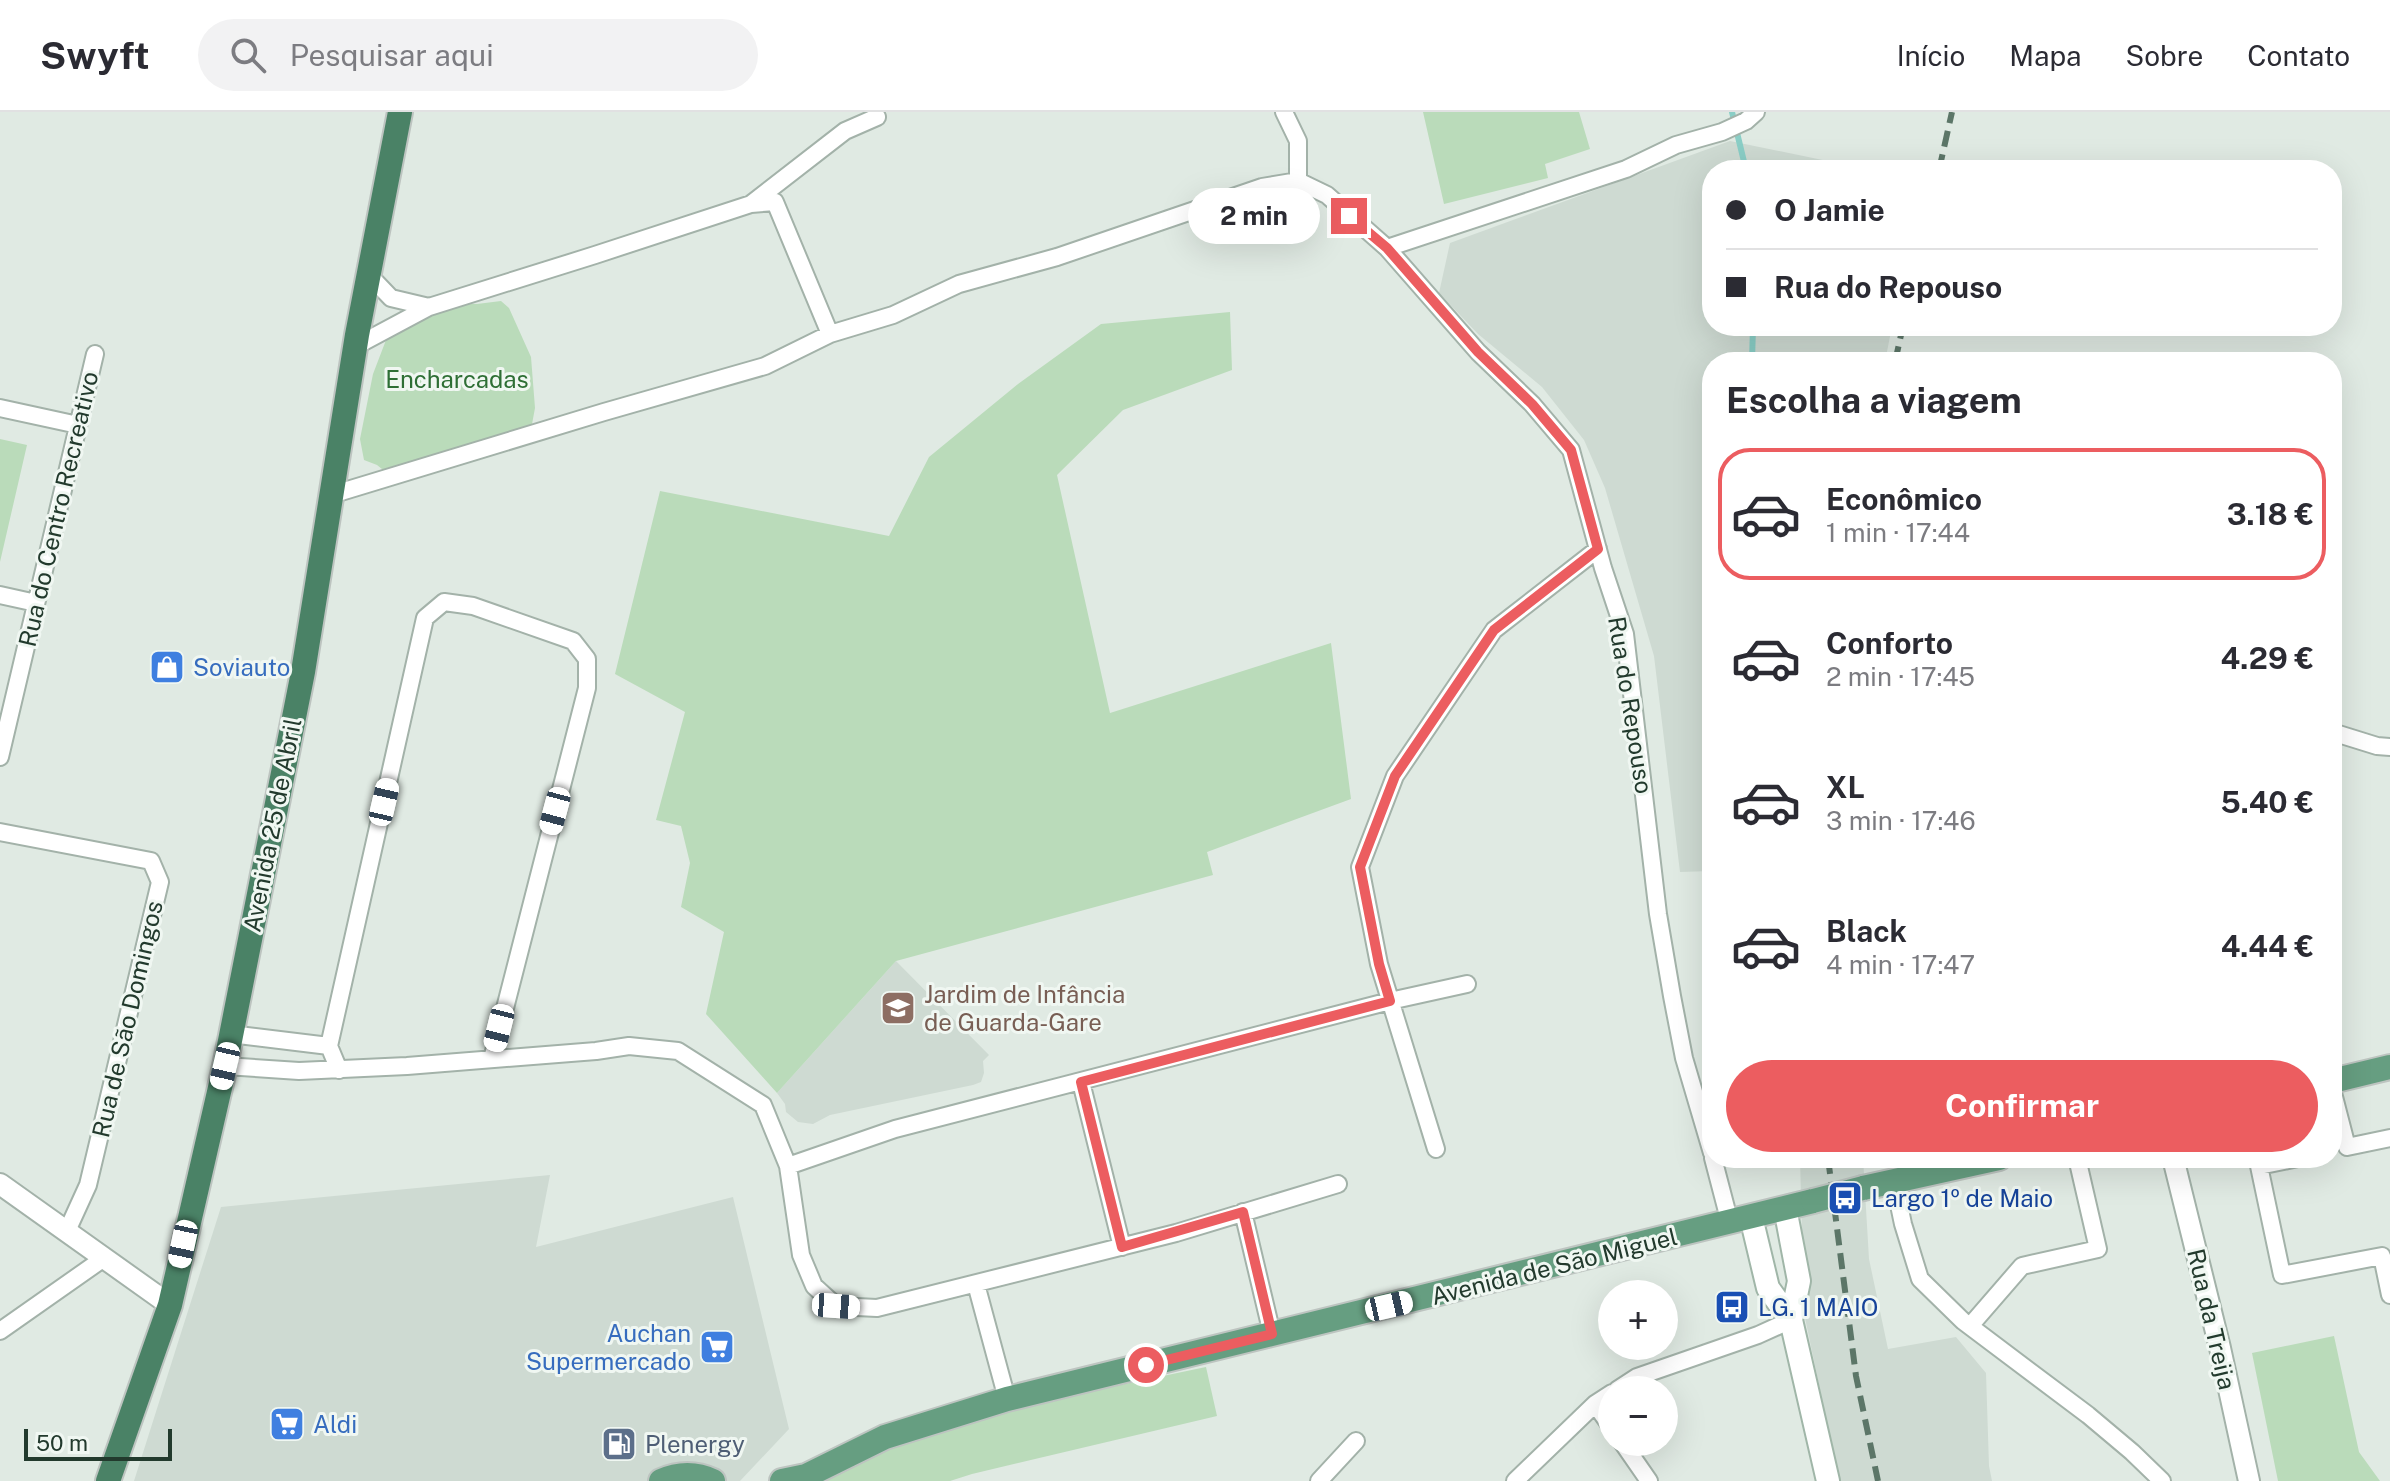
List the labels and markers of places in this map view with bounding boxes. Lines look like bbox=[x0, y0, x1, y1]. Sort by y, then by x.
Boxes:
shop icon: Soviauto bbox=[148, 648, 186, 686]
place label: Soviauto bbox=[193, 653, 290, 681]
place label: Jardim de Infância de Guarda-Gare bbox=[924, 980, 1125, 1036]
school or university icon: Jardim de Infância de Guarda-Gare bbox=[879, 989, 917, 1027]
bus stop icon: Largo 1º de Maio bbox=[1826, 1179, 1864, 1217]
place label: Largo 1º de Maio bbox=[1871, 1184, 2053, 1212]
bus stop icon: LG. 1 MAIO bbox=[1713, 1288, 1751, 1326]
place label: LG. 1 MAIO bbox=[1758, 1293, 1878, 1321]
place label: Auchan Supermercado bbox=[526, 1319, 691, 1375]
supermarket icon: Auchan Supermercado bbox=[698, 1328, 736, 1366]
supermarket icon: Aldi bbox=[268, 1405, 306, 1443]
place label: Aldi bbox=[313, 1410, 357, 1438]
fuel station icon: Plenergy bbox=[600, 1425, 638, 1463]
place label: Plenergy bbox=[645, 1430, 745, 1458]

